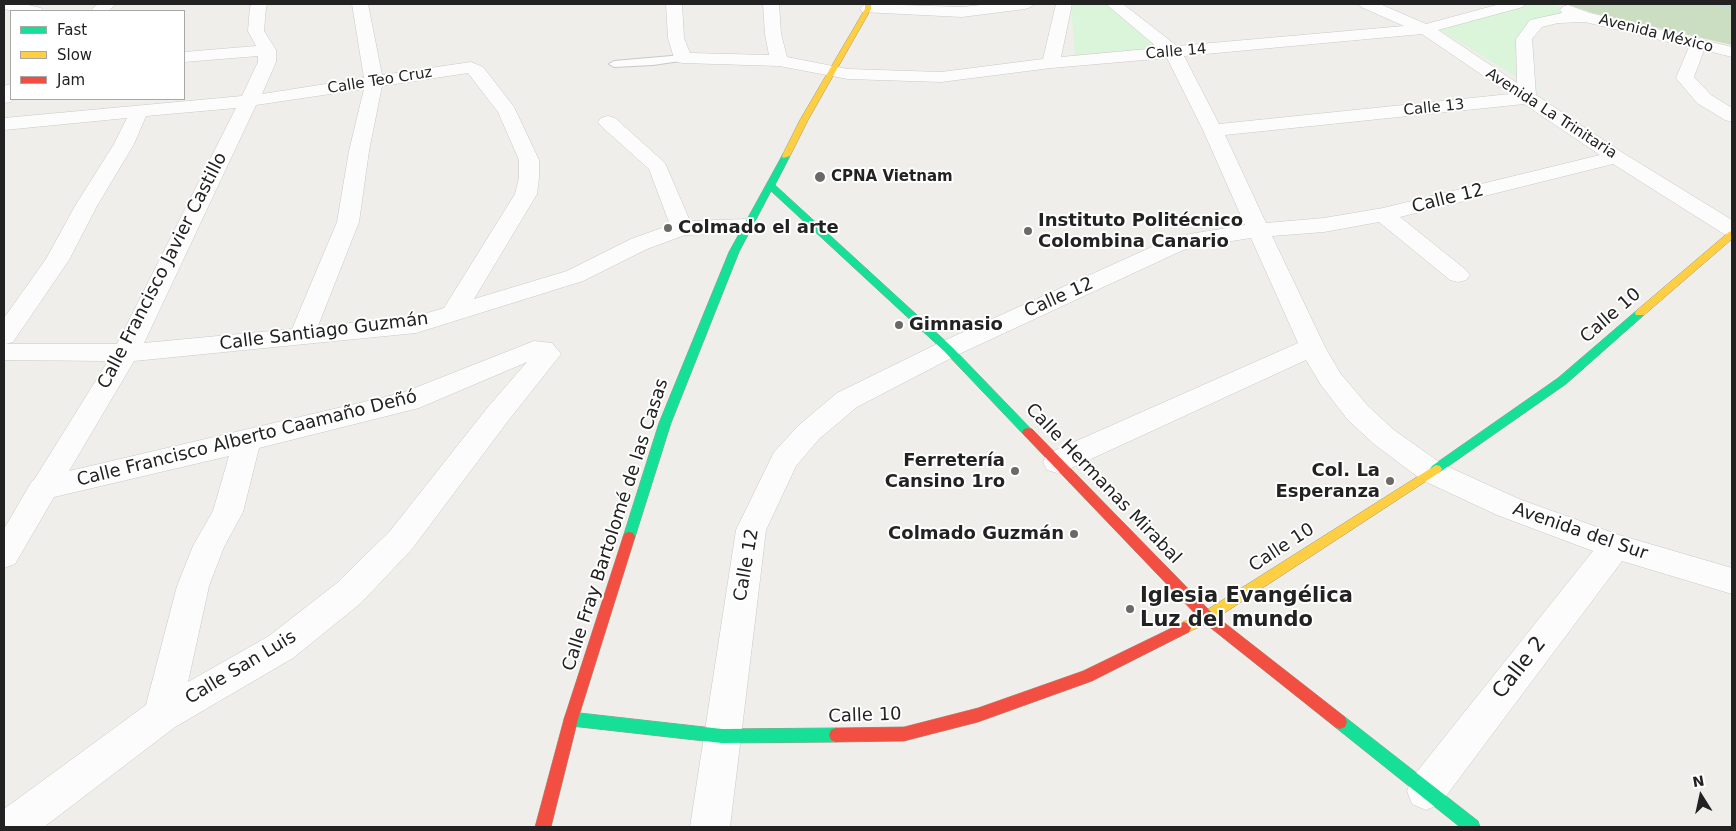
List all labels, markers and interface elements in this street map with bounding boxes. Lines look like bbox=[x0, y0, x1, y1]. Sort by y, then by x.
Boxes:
legend bbox=[10, 10, 185, 100]
street label: Avenida México bbox=[1597, 11, 1715, 57]
text: Fast bbox=[57, 21, 87, 39]
street label: Calle 14 bbox=[1145, 40, 1207, 64]
text: Slow bbox=[57, 46, 92, 64]
street label: Calle Teo Cruz bbox=[326, 64, 434, 98]
street label: Avenida La Trinitaria bbox=[1482, 65, 1620, 163]
text: Jam bbox=[57, 71, 85, 89]
street label: Calle 13 bbox=[1403, 96, 1465, 120]
street label: Calle Francisco Javier Castillo bbox=[94, 149, 232, 393]
place label: CPNA Vietnam bbox=[831, 168, 953, 186]
marker: CPNA Vietnam bbox=[813, 170, 827, 184]
street label: Calle 12 bbox=[1410, 180, 1486, 218]
place label: Instituto Politécnico Colombina Canario bbox=[1038, 210, 1243, 252]
place label: Colmado el arte bbox=[678, 217, 839, 239]
marker: Colmado el arte bbox=[662, 222, 674, 234]
marker: Instituto Politécnico Colombina Canario bbox=[1022, 225, 1034, 237]
street label: Calle 12 bbox=[1021, 273, 1097, 323]
street label: Calle 10 bbox=[1576, 284, 1646, 348]
street label: Calle Santiago Guzmán bbox=[218, 308, 430, 356]
place label: Gimnasio bbox=[909, 314, 1003, 336]
marker: Gimnasio bbox=[893, 319, 905, 331]
street label: Calle Fray Bartolomé de las Casas bbox=[558, 376, 674, 674]
street label: Calle Francisco Alberto Caamaño Deñó bbox=[75, 386, 419, 492]
street label: Calle Hermanas Mirabal bbox=[1021, 399, 1185, 569]
place label: Ferretería Cansino 1ro bbox=[885, 450, 1005, 492]
place label: Col. La Esperanza bbox=[1275, 460, 1380, 502]
marker: Ferretería Cansino 1ro bbox=[1009, 465, 1021, 477]
marker: Col. La Esperanza bbox=[1384, 475, 1396, 487]
street label: Avenida del Sur bbox=[1510, 499, 1650, 565]
street label: Calle 10 bbox=[1245, 519, 1319, 577]
place label: Colmado Guzmán bbox=[888, 523, 1064, 545]
street label: Calle 12 bbox=[730, 527, 764, 603]
marker: Colmado Guzmán bbox=[1068, 528, 1080, 540]
place label: Iglesia Evangélica Luz del mundo bbox=[1140, 584, 1353, 634]
marker: Iglesia Evangélica Luz del mundo bbox=[1124, 603, 1136, 615]
street label: Calle San Luis bbox=[182, 626, 300, 710]
street label: Calle 2 bbox=[1488, 632, 1552, 704]
street label: Calle 10 bbox=[828, 704, 902, 728]
north arrow bbox=[1676, 771, 1726, 821]
text: N bbox=[1691, 772, 1706, 790]

